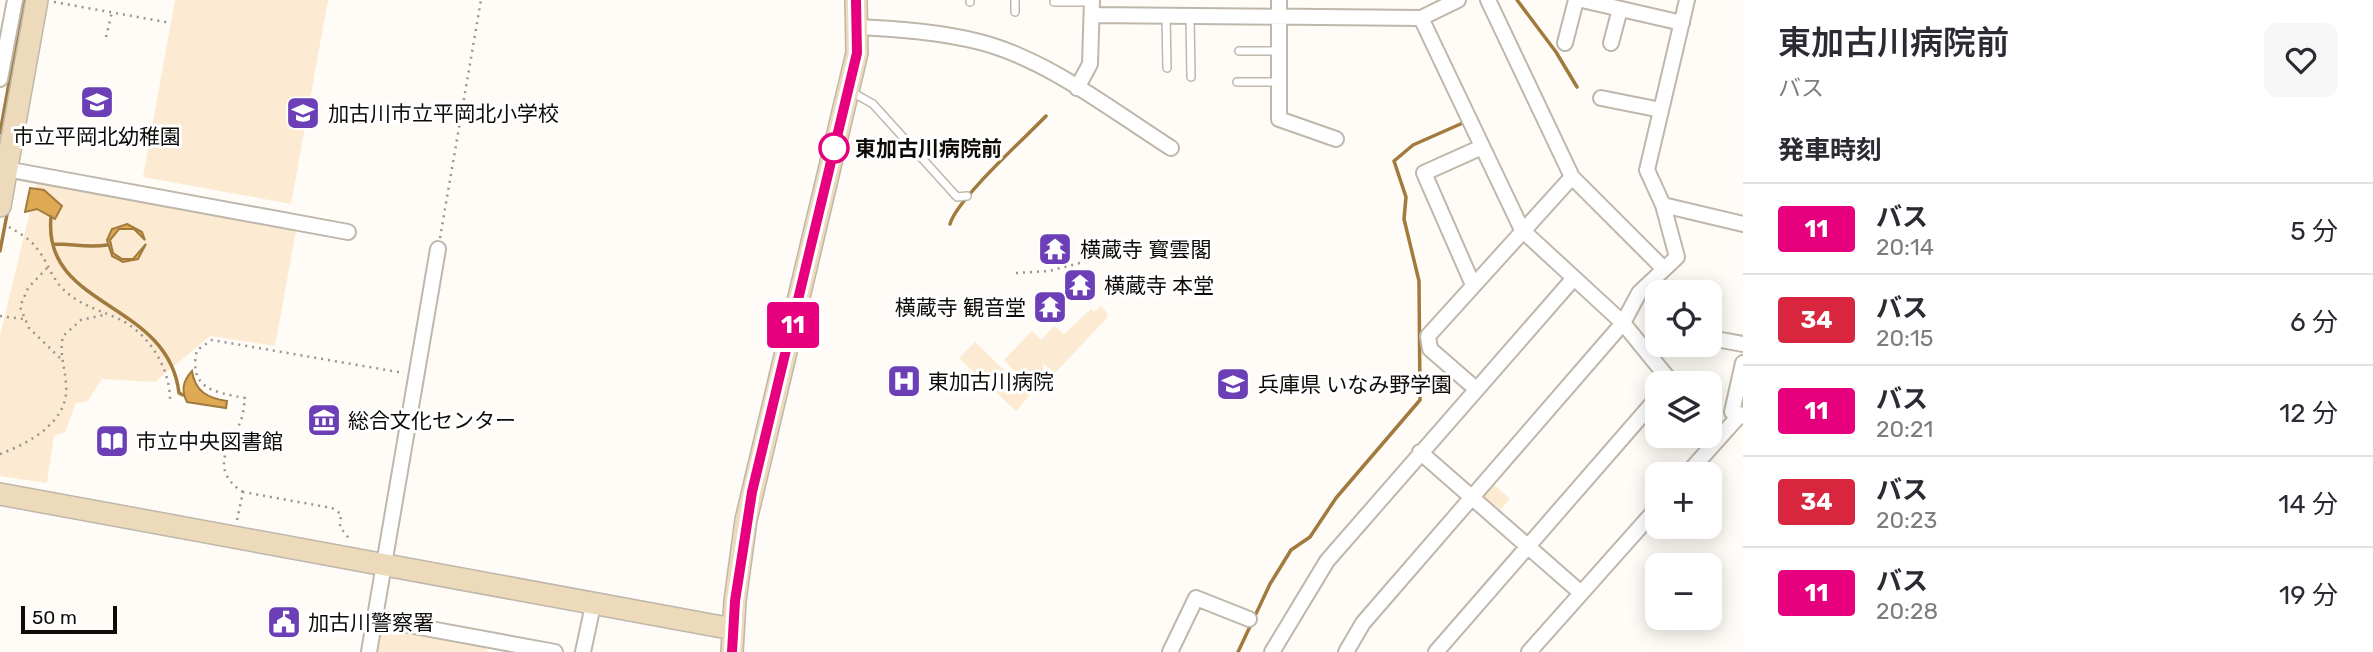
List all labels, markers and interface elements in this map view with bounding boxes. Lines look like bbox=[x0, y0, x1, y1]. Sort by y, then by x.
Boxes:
text: 東加古川病院前 bbox=[1778, 23, 2009, 62]
button: heart bbox=[2264, 23, 2338, 97]
text: バス bbox=[1778, 74, 1824, 102]
school or university icon: 市立平岡北幼稚園 bbox=[78, 83, 116, 121]
school or university icon: 加古川市立平岡北小学校 bbox=[284, 94, 322, 132]
place label: 加古川市立平岡北小学校 bbox=[328, 101, 559, 126]
place label: 市立平岡北幼稚園 bbox=[13, 124, 181, 149]
marker: 東加古川病院前 bbox=[819, 133, 849, 163]
text: 発車時刻 bbox=[1778, 135, 1882, 166]
place label: 東加古川病院前 bbox=[855, 136, 1002, 161]
text: バス bbox=[1876, 202, 1928, 233]
text: 11 bbox=[1805, 215, 1828, 243]
text: 5 分 bbox=[2290, 216, 2338, 247]
temple icon: 横蔵寺 寳雲閣 bbox=[1036, 230, 1074, 268]
text: 20:14 bbox=[1876, 233, 1934, 261]
place label: 横蔵寺 寳雲閣 bbox=[1080, 237, 1211, 262]
temple icon: 横蔵寺 本堂 bbox=[1061, 266, 1099, 304]
place label: 横蔵寺 本堂 bbox=[1104, 273, 1214, 298]
map controls bbox=[1645, 280, 1722, 630]
button: locate bbox=[1645, 280, 1722, 357]
temple icon: 横蔵寺 観音堂 bbox=[1031, 288, 1069, 326]
text: バス bbox=[1876, 293, 1928, 324]
place label: 横蔵寺 観音堂 bbox=[895, 295, 1026, 320]
line badge: 11 bbox=[762, 302, 824, 348]
text: 34 bbox=[1800, 306, 1833, 334]
text: 6 分 bbox=[2290, 307, 2338, 338]
text: 11 bbox=[781, 311, 805, 339]
text: 20:15 bbox=[1876, 324, 1934, 352]
hospital icon: 東加古川病院 bbox=[885, 362, 923, 400]
school or university icon: 兵庫県 いなみ野学園 bbox=[1214, 365, 1252, 403]
place label: 東加古川病院 bbox=[928, 369, 1054, 394]
button: layers bbox=[1645, 371, 1722, 448]
place label: 兵庫県 いなみ野学園 bbox=[1258, 372, 1452, 397]
text: バス bbox=[1876, 384, 1928, 415]
text: 11 bbox=[1805, 397, 1828, 425]
text: 12 分 bbox=[2279, 398, 2338, 429]
museum icon: 総合文化センター bbox=[305, 401, 343, 439]
place label: 総合文化センター bbox=[348, 408, 516, 433]
text: 20:21 bbox=[1876, 415, 1933, 443]
library icon: 市立中央図書館 bbox=[93, 422, 131, 460]
place label: 市立中央図書館 bbox=[136, 429, 283, 454]
button: + bbox=[1645, 462, 1722, 539]
text: バス bbox=[1876, 475, 1928, 506]
text: 34 bbox=[1800, 488, 1833, 516]
text: 14 分 bbox=[2278, 489, 2338, 520]
text: 20:23 bbox=[1876, 506, 1937, 534]
button: − bbox=[1645, 553, 1722, 630]
text: バス bbox=[1876, 566, 1928, 597]
text: 11 bbox=[1805, 579, 1828, 607]
text: 19 分 bbox=[2279, 580, 2338, 611]
text: 20:28 bbox=[1876, 597, 1938, 625]
scale bar bbox=[21, 603, 117, 635]
public building icon: 加古川警察署 bbox=[265, 603, 303, 641]
text: 50 m bbox=[32, 606, 77, 629]
place label: 加古川警察署 bbox=[308, 610, 434, 635]

